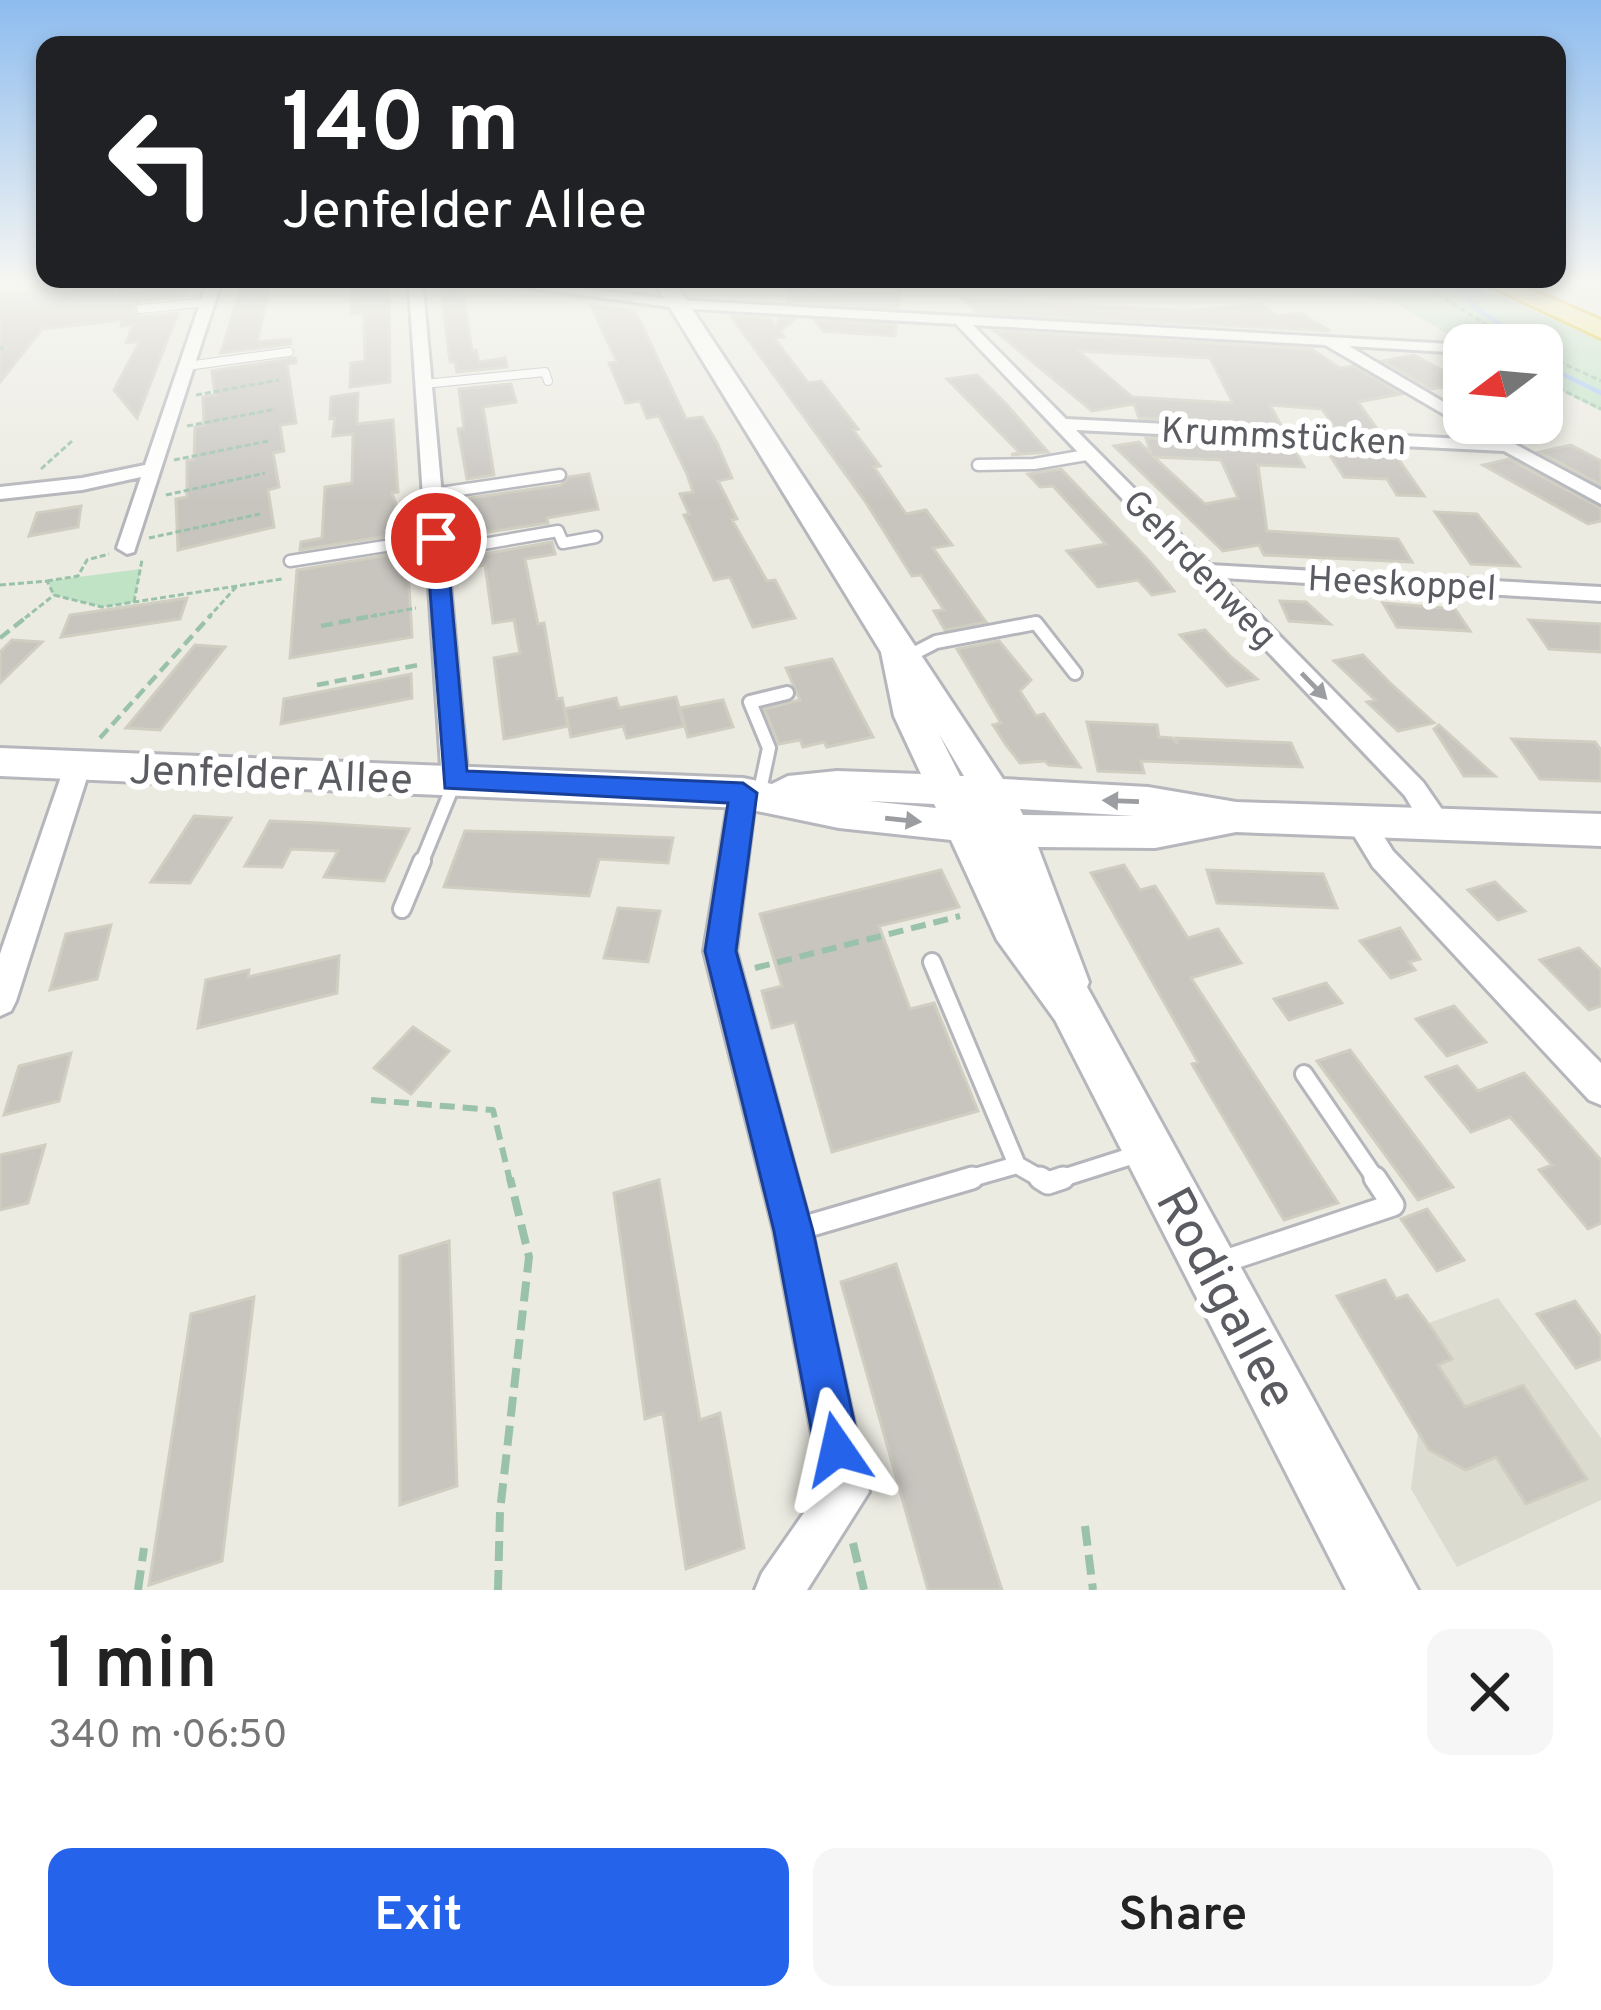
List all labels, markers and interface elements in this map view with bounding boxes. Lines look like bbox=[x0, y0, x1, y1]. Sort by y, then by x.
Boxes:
text: 140 m bbox=[282, 75, 519, 181]
icon: left bbox=[84, 84, 240, 240]
text: Jenfelder Allee bbox=[282, 179, 647, 248]
north arrow bbox=[1443, 324, 1563, 444]
map controls bbox=[1443, 324, 1563, 444]
street label: Krummstücken bbox=[1160, 410, 1408, 468]
street label: Gehrdenweg bbox=[1111, 482, 1285, 660]
pin bbox=[385, 487, 487, 589]
icon: arrive bbox=[403, 505, 469, 571]
street label: Heeskoppel bbox=[1306, 558, 1497, 614]
one-way arrow bbox=[1300, 671, 1328, 700]
street label: Jenfelder Allee bbox=[128, 746, 414, 809]
one-way arrow bbox=[1101, 791, 1139, 810]
one-way arrow bbox=[885, 811, 923, 830]
street label: Rodigallee bbox=[1138, 1178, 1309, 1422]
position arrow bbox=[774, 1386, 900, 1512]
text: 1 min bbox=[48, 1622, 218, 1714]
button: close bbox=[1427, 1629, 1553, 1755]
text: 340 m · 06:50 bbox=[48, 1713, 288, 1762]
button: Exit bbox=[48, 1848, 789, 1986]
button: Share bbox=[813, 1848, 1553, 1986]

